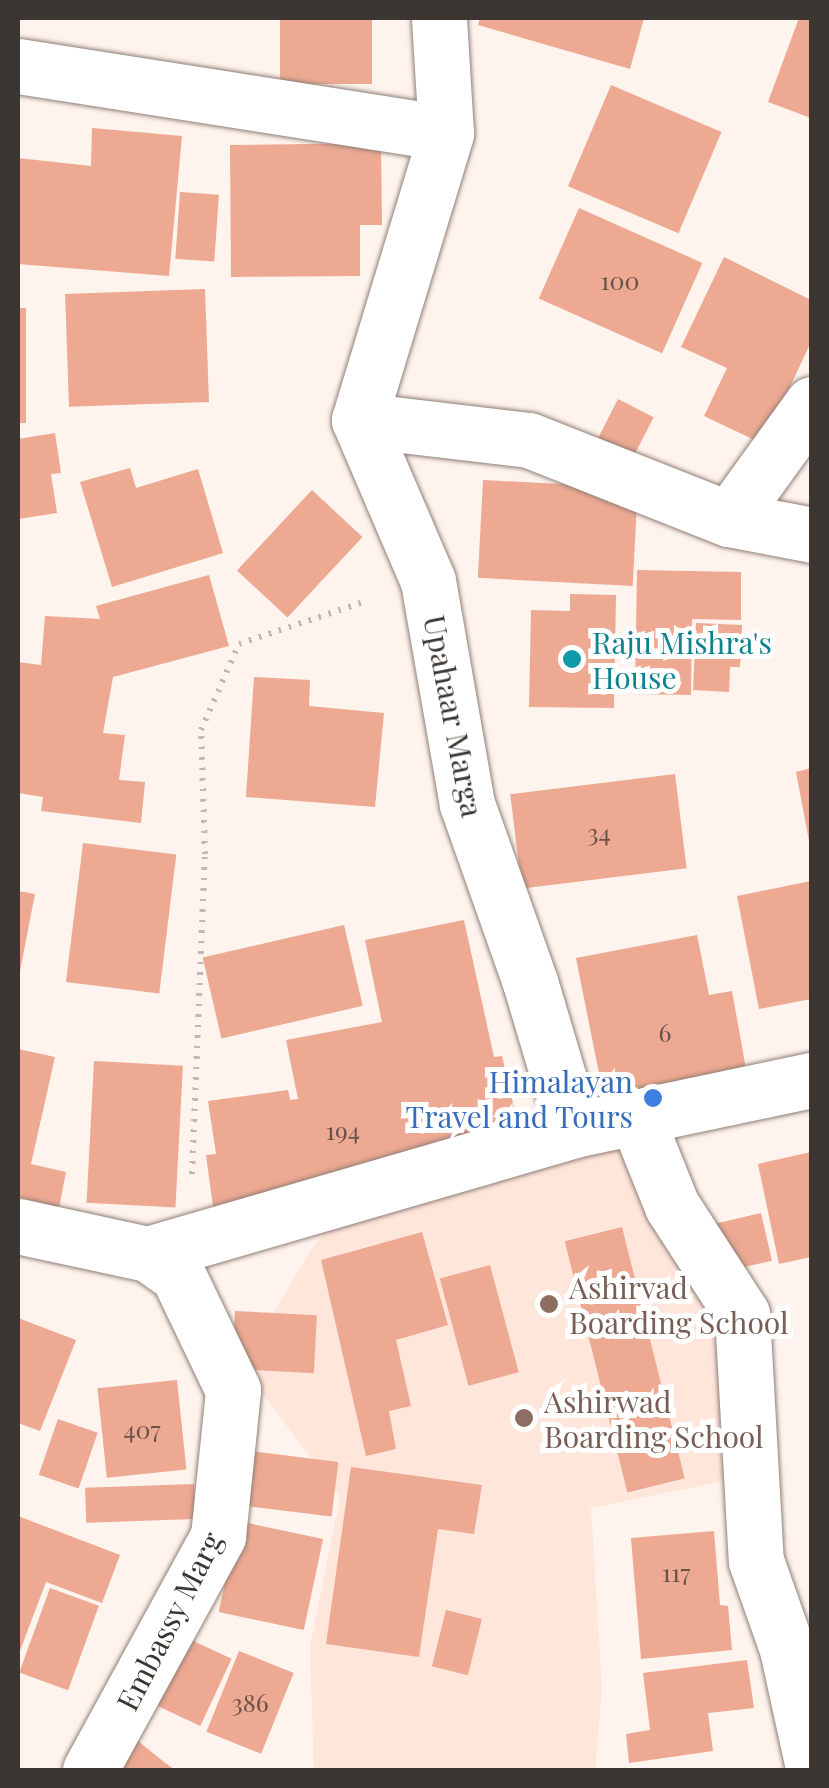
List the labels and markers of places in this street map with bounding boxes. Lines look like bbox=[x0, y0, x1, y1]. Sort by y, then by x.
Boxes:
place label: Raju Mishra's House bbox=[592, 624, 772, 694]
marker: Raju Mishra's House bbox=[561, 648, 583, 670]
place label: Himalayan Travel and Tours bbox=[405, 1063, 633, 1134]
marker: Himalayan Travel and Tours bbox=[642, 1087, 664, 1109]
place label: Ashirvad Boarding School bbox=[569, 1269, 789, 1340]
marker: Ashirvad Boarding School bbox=[538, 1293, 560, 1315]
place label: Ashirwad Boarding School bbox=[544, 1383, 764, 1454]
marker: Ashirwad Boarding School bbox=[513, 1407, 535, 1429]

